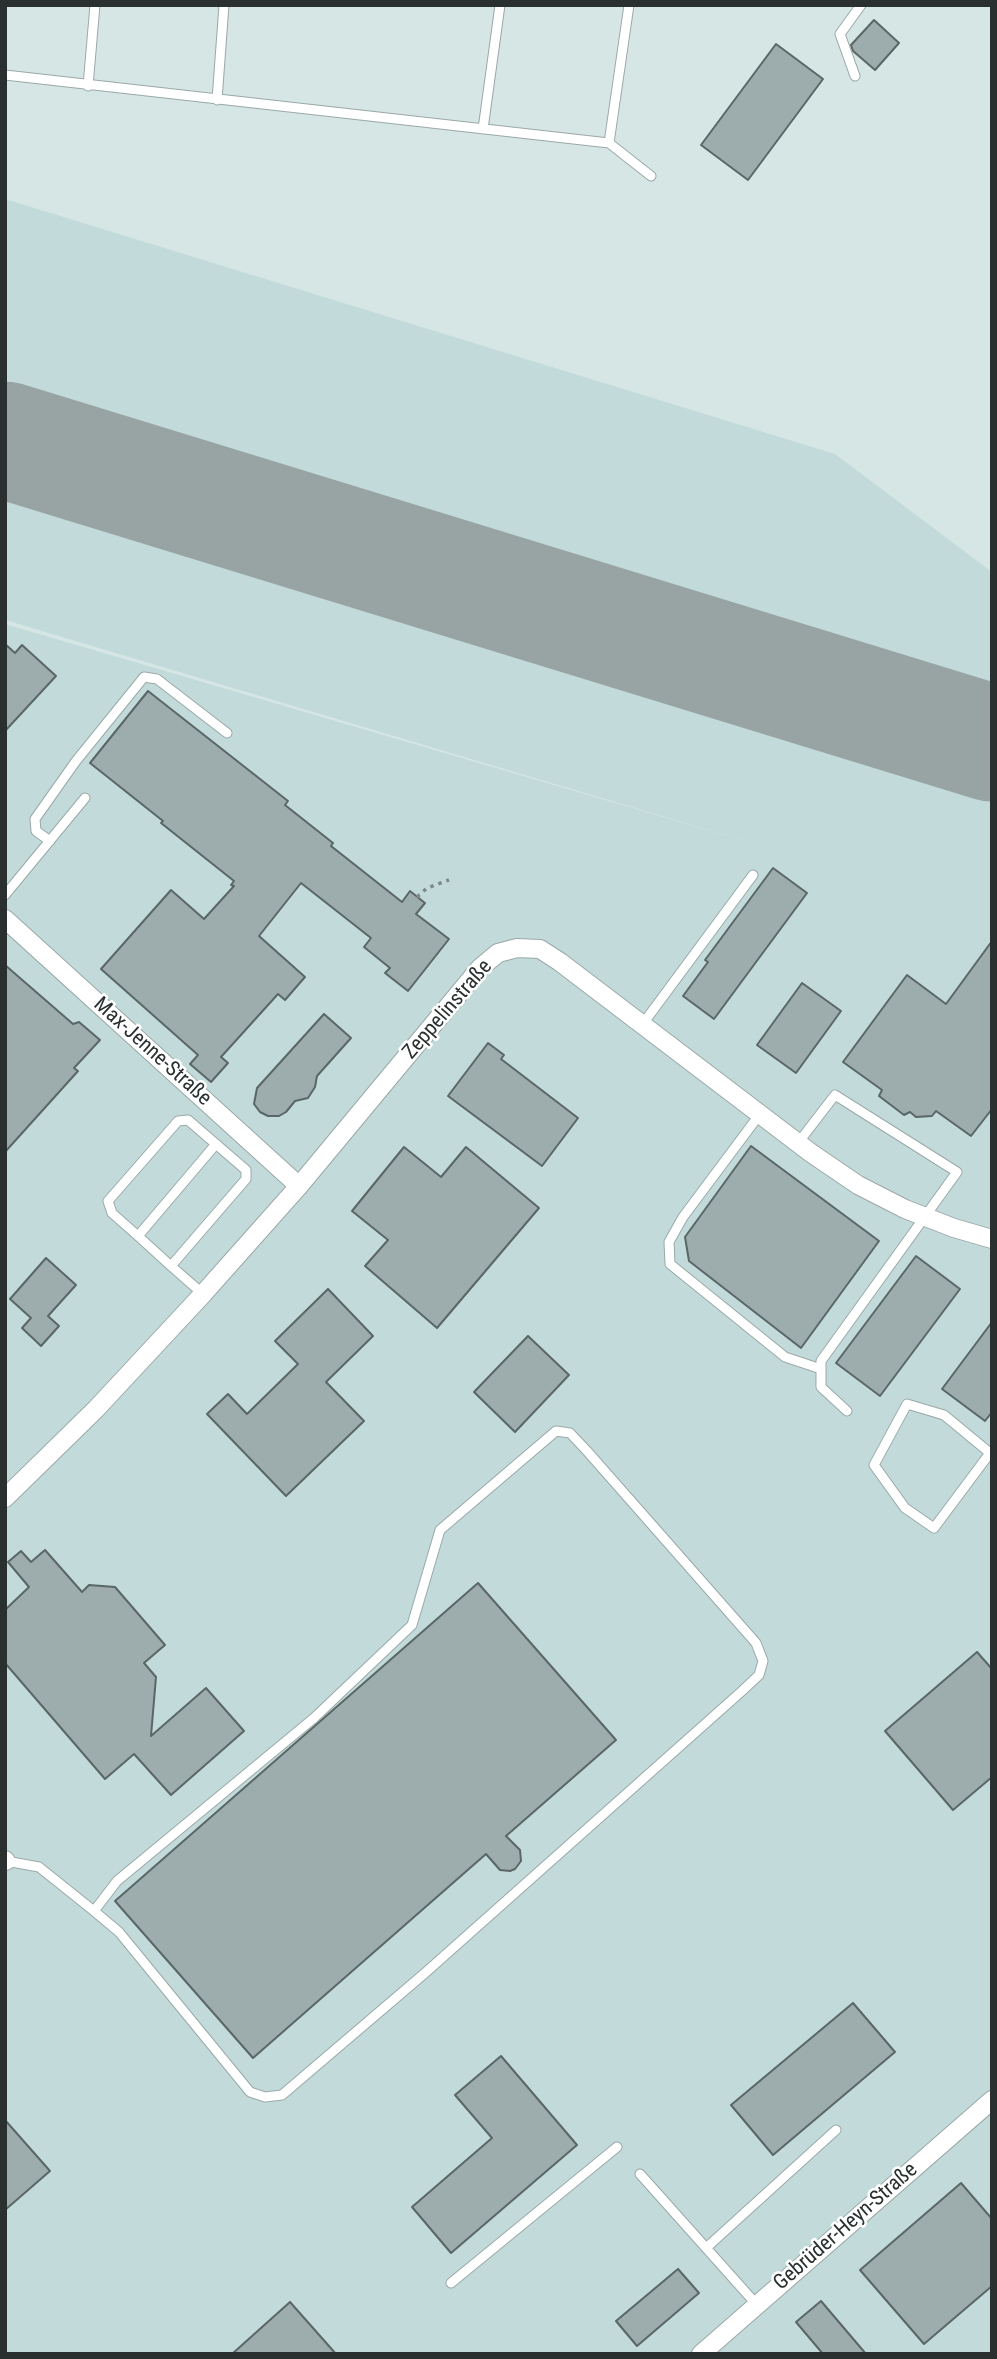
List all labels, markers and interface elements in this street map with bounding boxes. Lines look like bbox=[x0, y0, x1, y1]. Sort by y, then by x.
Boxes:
street label: Zeppelinstraße bbox=[398, 955, 498, 1065]
street label: Max-Jenne-Straße bbox=[88, 993, 216, 1111]
street label: Gebrüder-Heyn-Straße bbox=[769, 2158, 923, 2296]

